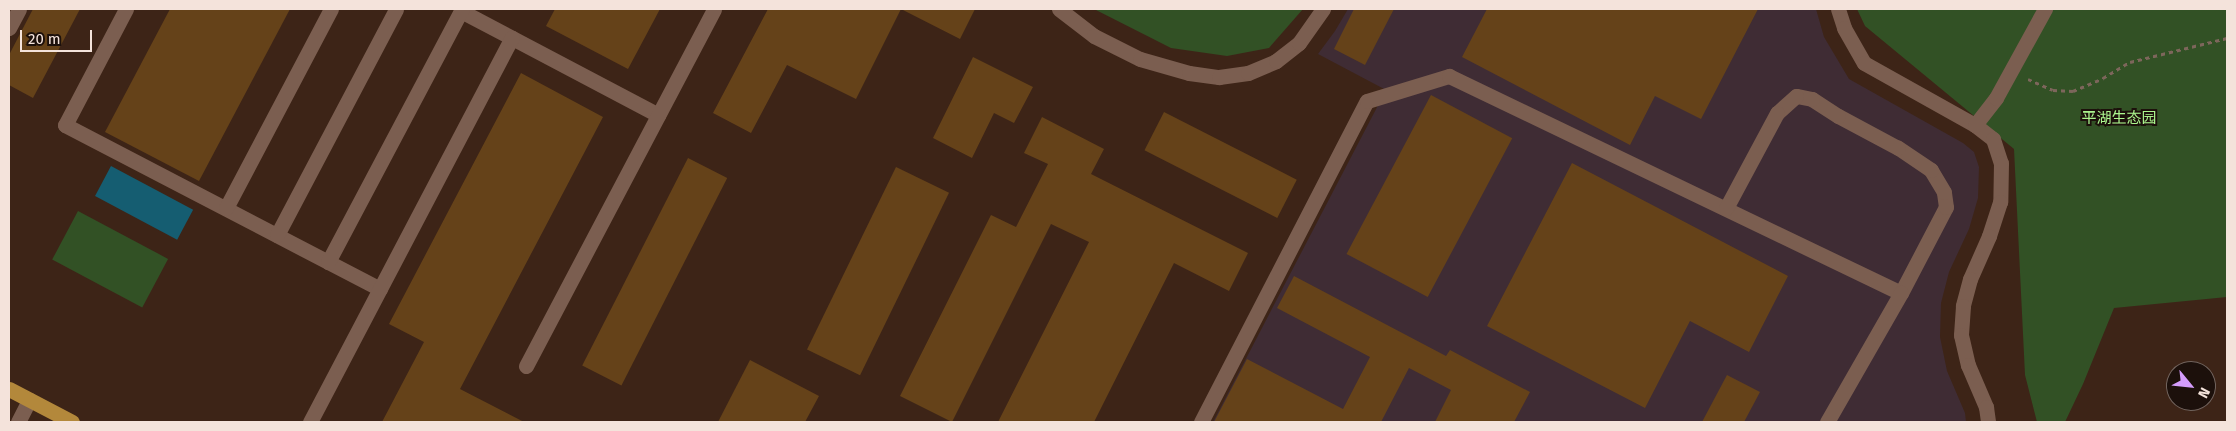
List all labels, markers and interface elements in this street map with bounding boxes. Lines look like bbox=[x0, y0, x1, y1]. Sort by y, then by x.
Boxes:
scale bar bbox=[22, 20, 95, 52]
text: 20 m bbox=[28, 30, 61, 48]
park label: 平湖生态园 bbox=[2082, 110, 2156, 128]
north arrow bbox=[2166, 361, 2216, 411]
text: N bbox=[2194, 385, 2213, 401]

